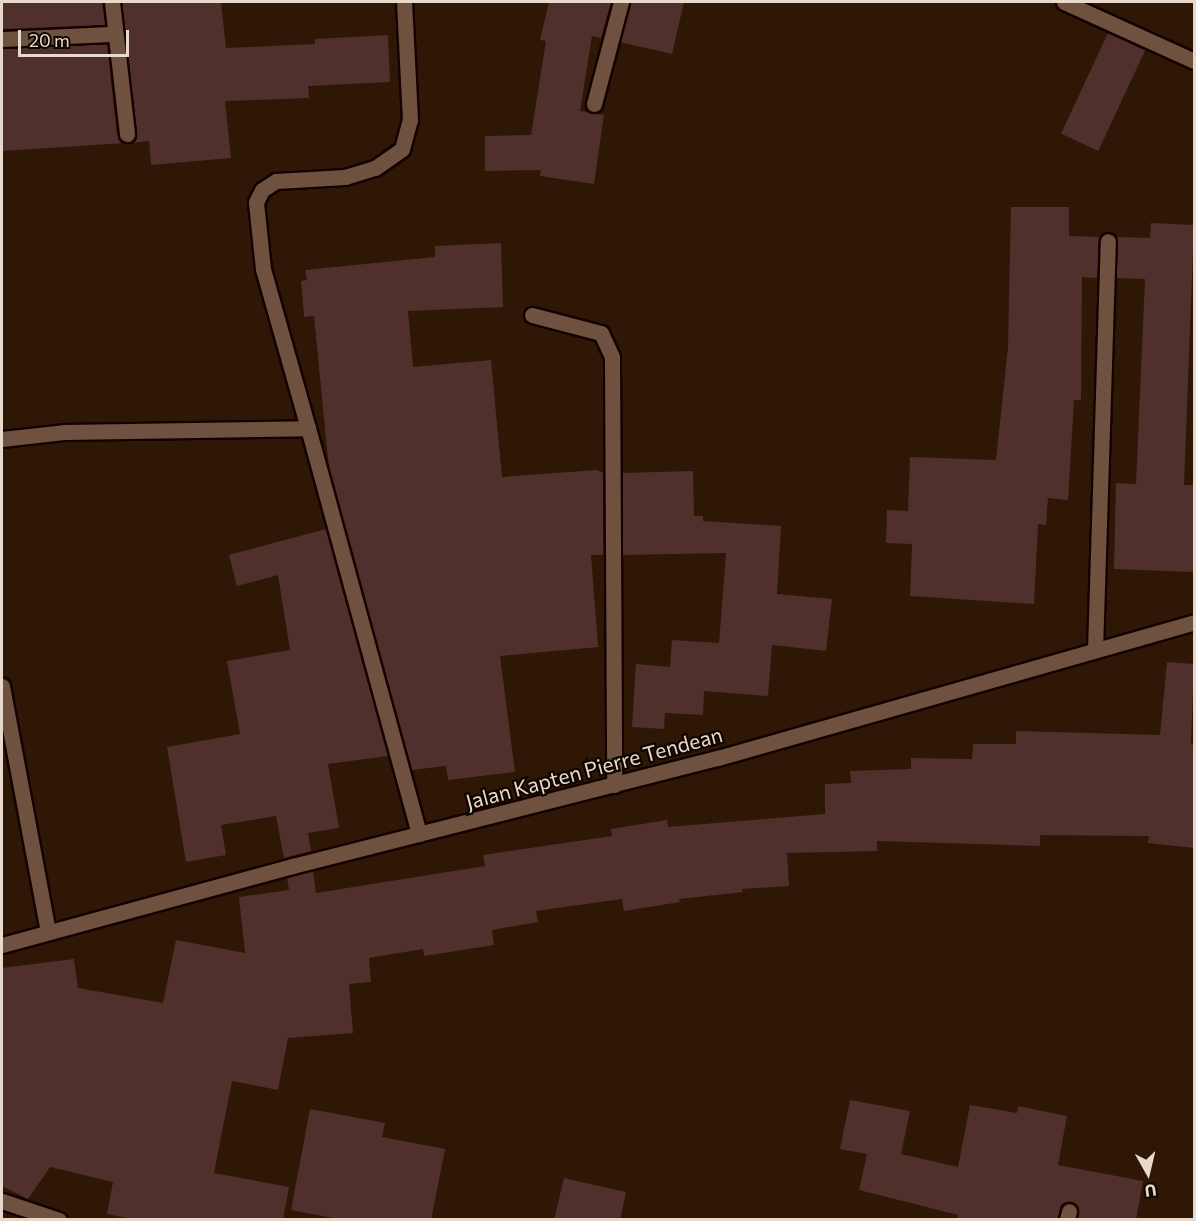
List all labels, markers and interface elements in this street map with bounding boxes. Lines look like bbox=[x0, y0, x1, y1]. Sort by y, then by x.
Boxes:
scale bar bbox=[21, 18, 132, 56]
text: 20 m bbox=[29, 29, 70, 51]
street label: Jalan Kapten Pierre Tendean bbox=[463, 722, 725, 814]
north arrow bbox=[1118, 1143, 1178, 1203]
text: U bbox=[1143, 1181, 1158, 1202]

